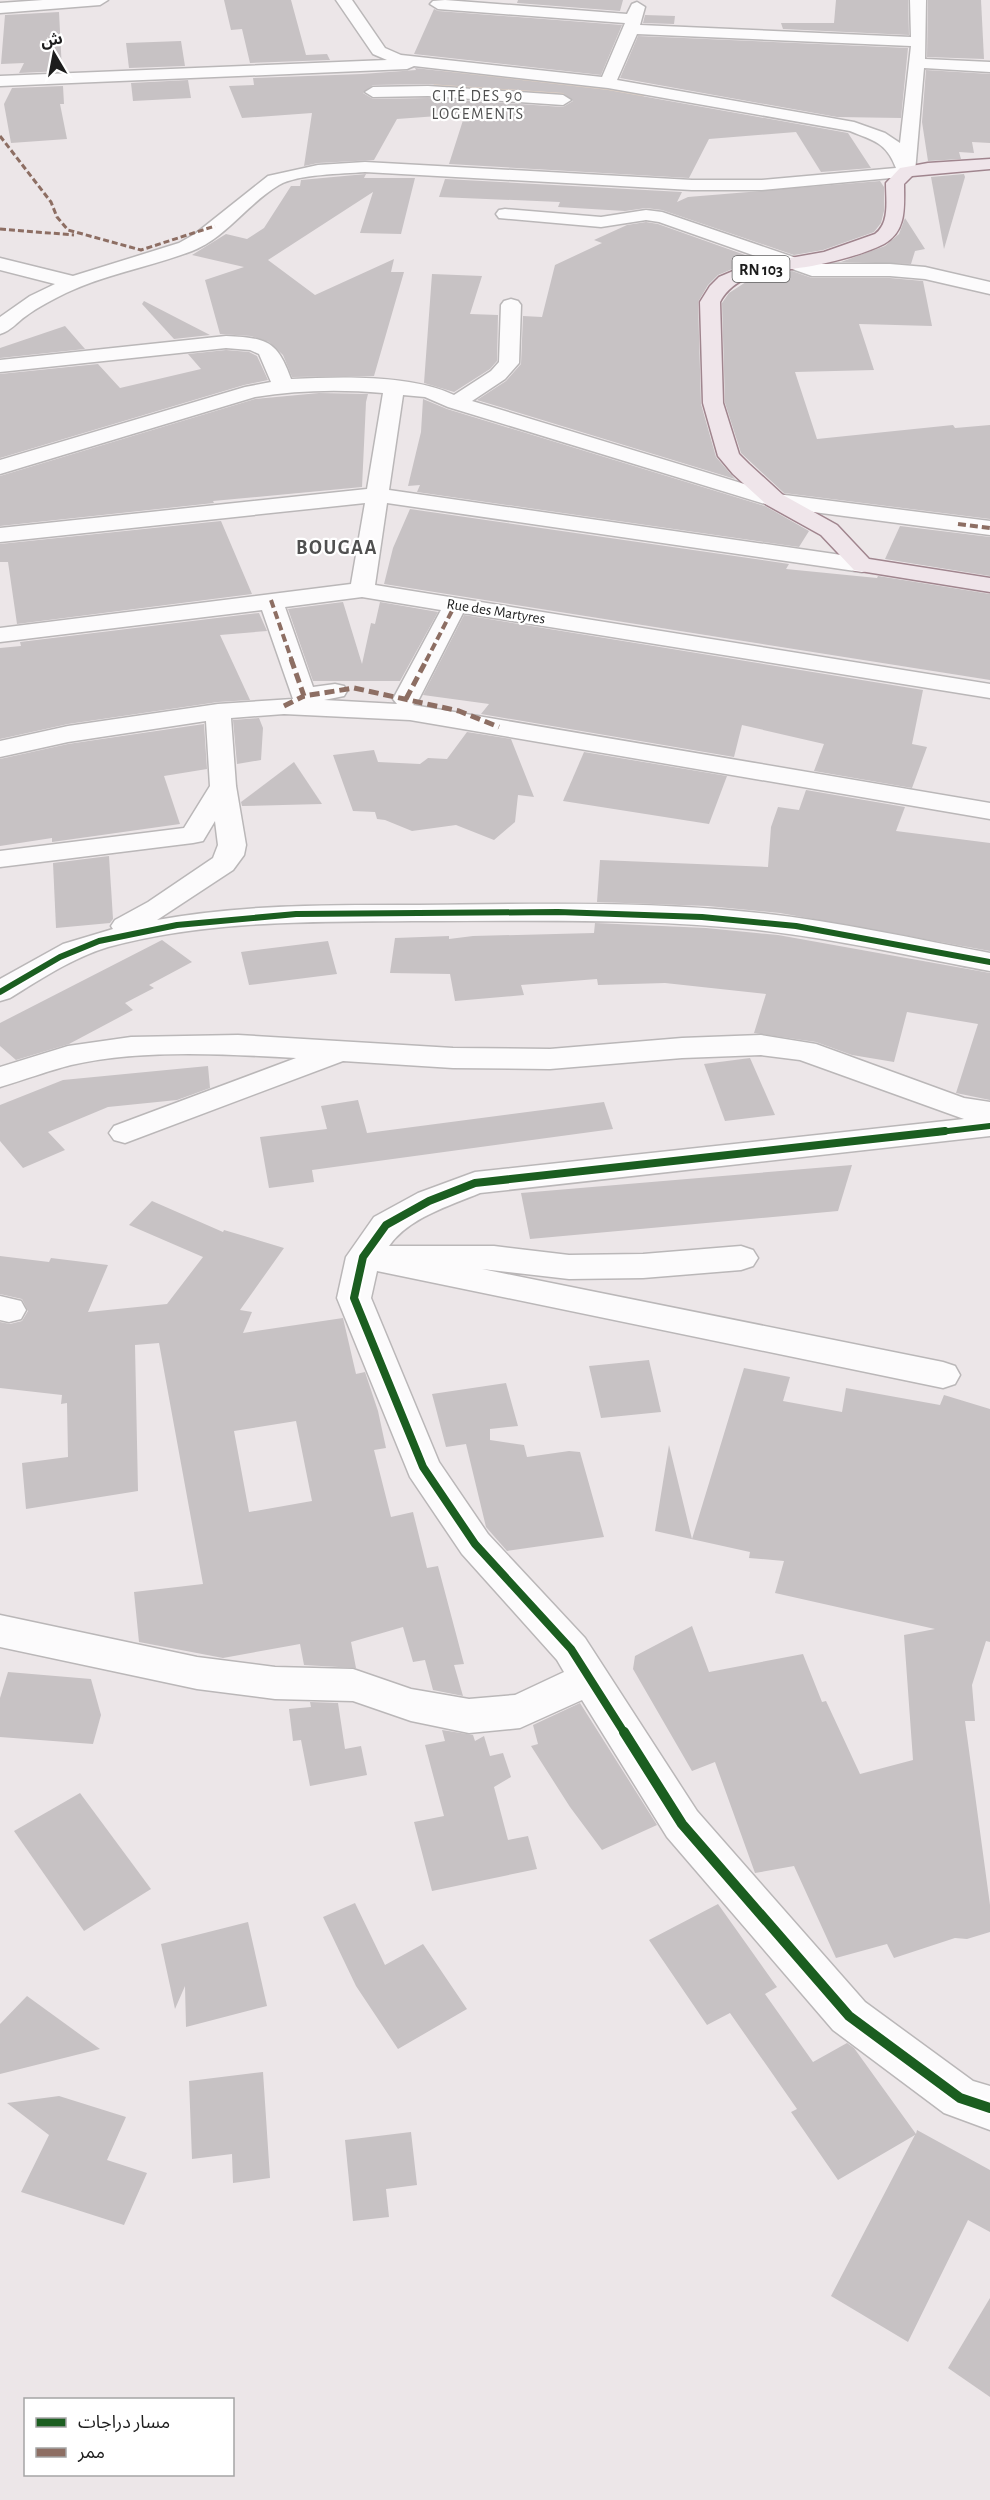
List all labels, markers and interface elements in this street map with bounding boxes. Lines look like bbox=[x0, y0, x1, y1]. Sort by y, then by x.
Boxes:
north arrow bbox=[24, 24, 84, 84]
text: ش bbox=[39, 30, 64, 51]
district label: CITÉ DES 90 LOGEMENTS bbox=[431, 86, 525, 122]
road number: RN 103 bbox=[732, 256, 789, 282]
district label: BOUGAA bbox=[296, 538, 378, 558]
street label: Rue des Martyres bbox=[446, 596, 546, 627]
legend bbox=[24, 2398, 234, 2476]
text: مسار دراجات bbox=[78, 2414, 170, 2433]
text: ممر bbox=[77, 2444, 105, 2463]

